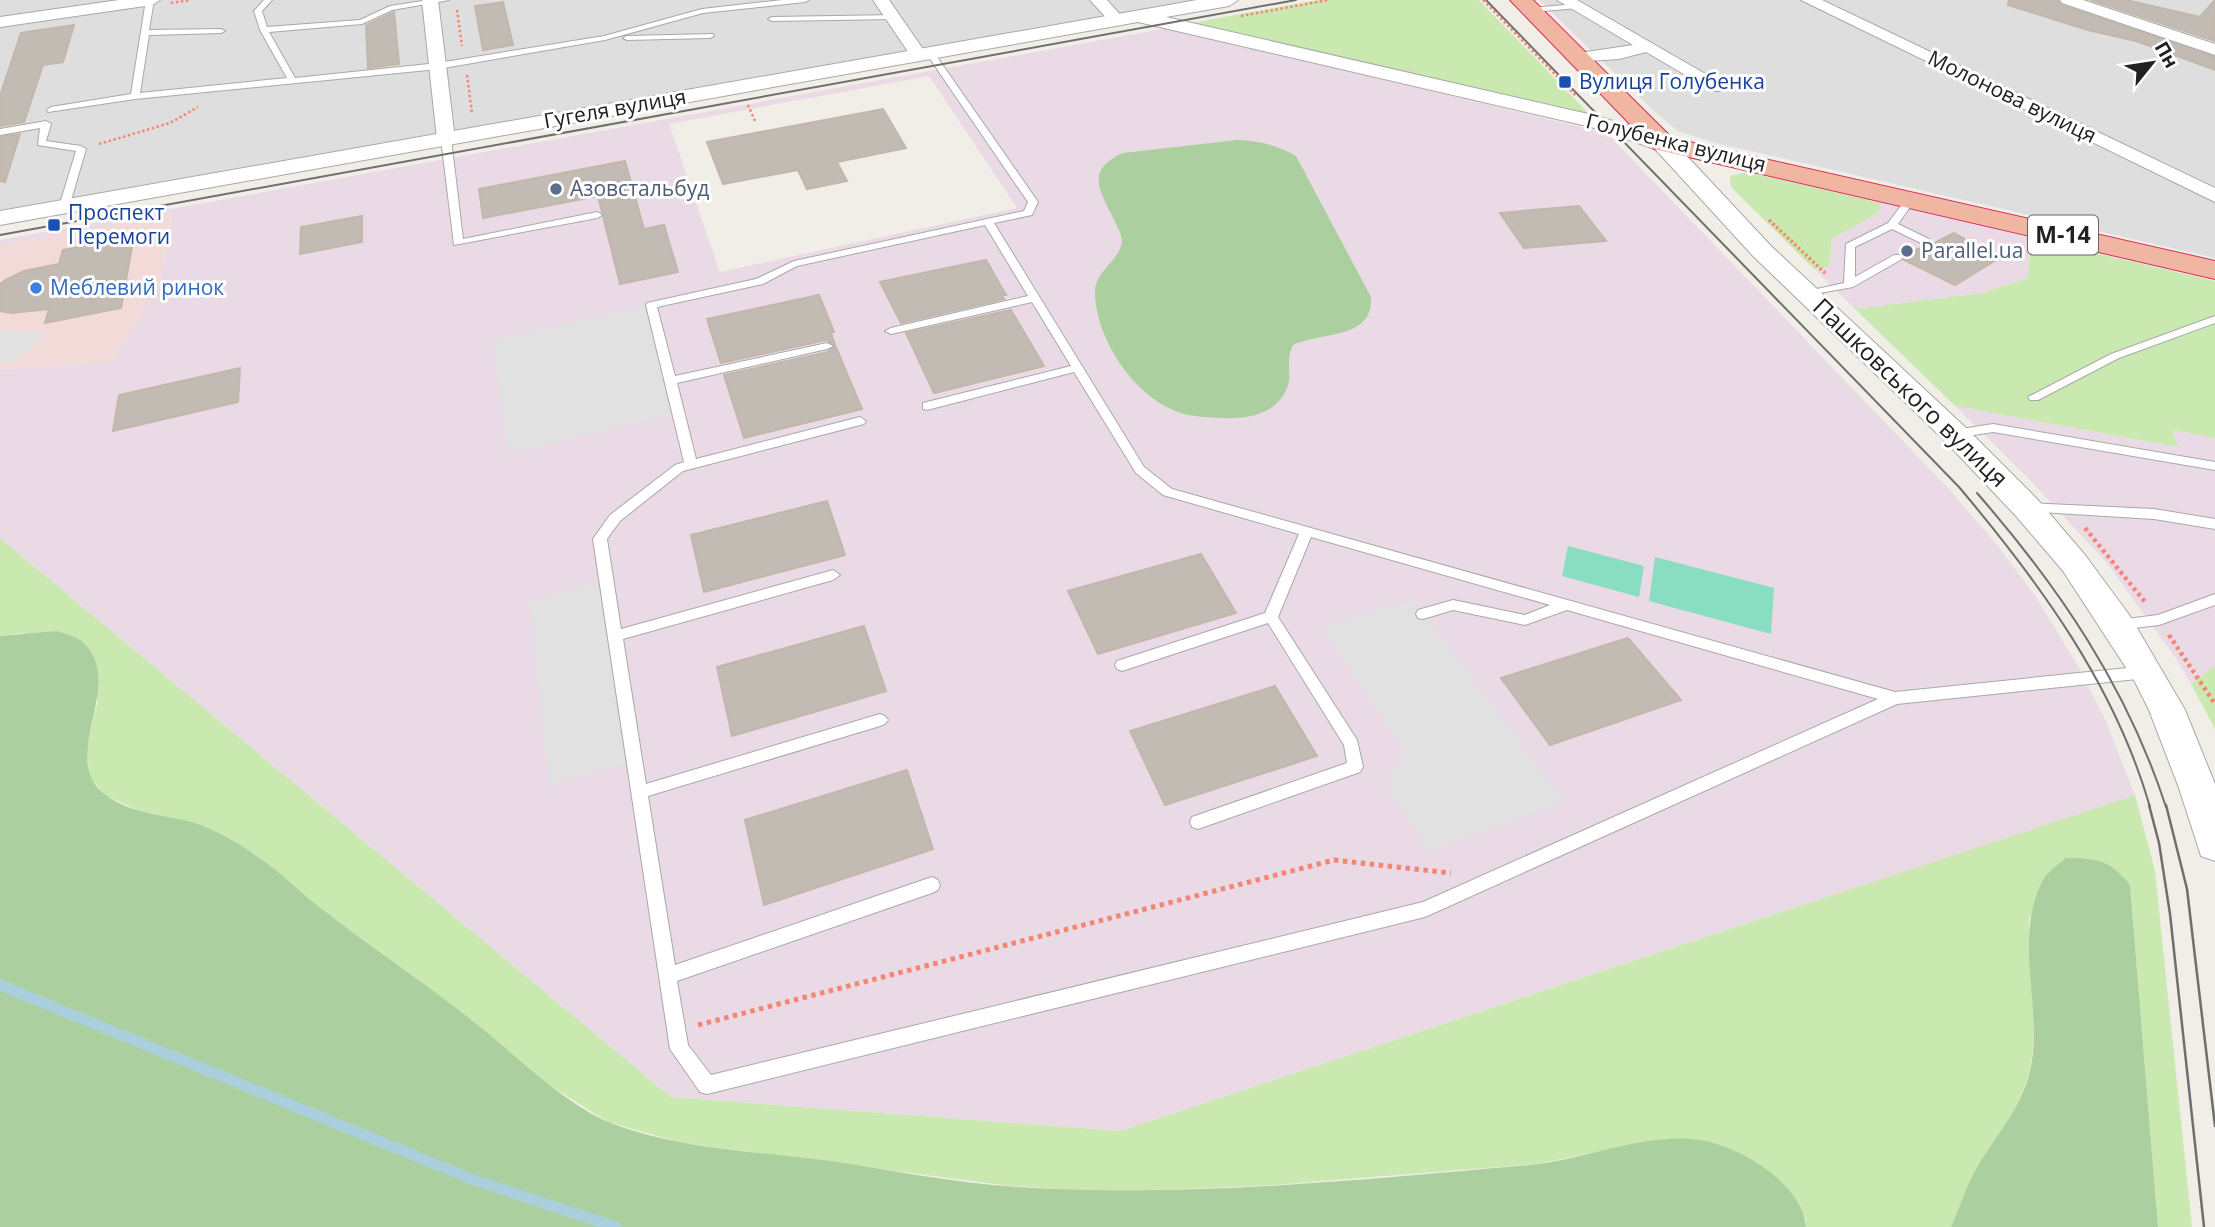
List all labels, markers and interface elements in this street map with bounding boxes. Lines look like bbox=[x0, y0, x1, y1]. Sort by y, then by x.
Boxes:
north arrow bbox=[2117, 28, 2187, 98]
text: Пн bbox=[2149, 36, 2185, 73]
street label: Молонова вулиця bbox=[1924, 43, 2101, 149]
place label: Вулиця Голубенка bbox=[1579, 67, 1765, 95]
marker: Вулиця Голубенка bbox=[1557, 74, 1573, 90]
street label: Гугеля вулиця bbox=[541, 82, 688, 134]
street label: Голубенка вулиця bbox=[1583, 106, 1769, 178]
place label: Азовстальбуд bbox=[570, 174, 709, 202]
marker: Азовстальбуд bbox=[548, 181, 564, 197]
place label: Проспект Перемоги bbox=[68, 198, 170, 250]
road number: М-14 bbox=[2028, 216, 2098, 254]
marker: Проспект Перемоги bbox=[46, 217, 62, 233]
place label: Parallel.ua bbox=[1921, 236, 2023, 264]
marker: Parallel.ua bbox=[1899, 243, 1915, 259]
place label: Меблевий ринок bbox=[50, 273, 224, 301]
marker: Меблевий ринок bbox=[28, 280, 44, 296]
street label: Пашковського вулиця bbox=[1806, 290, 2016, 494]

